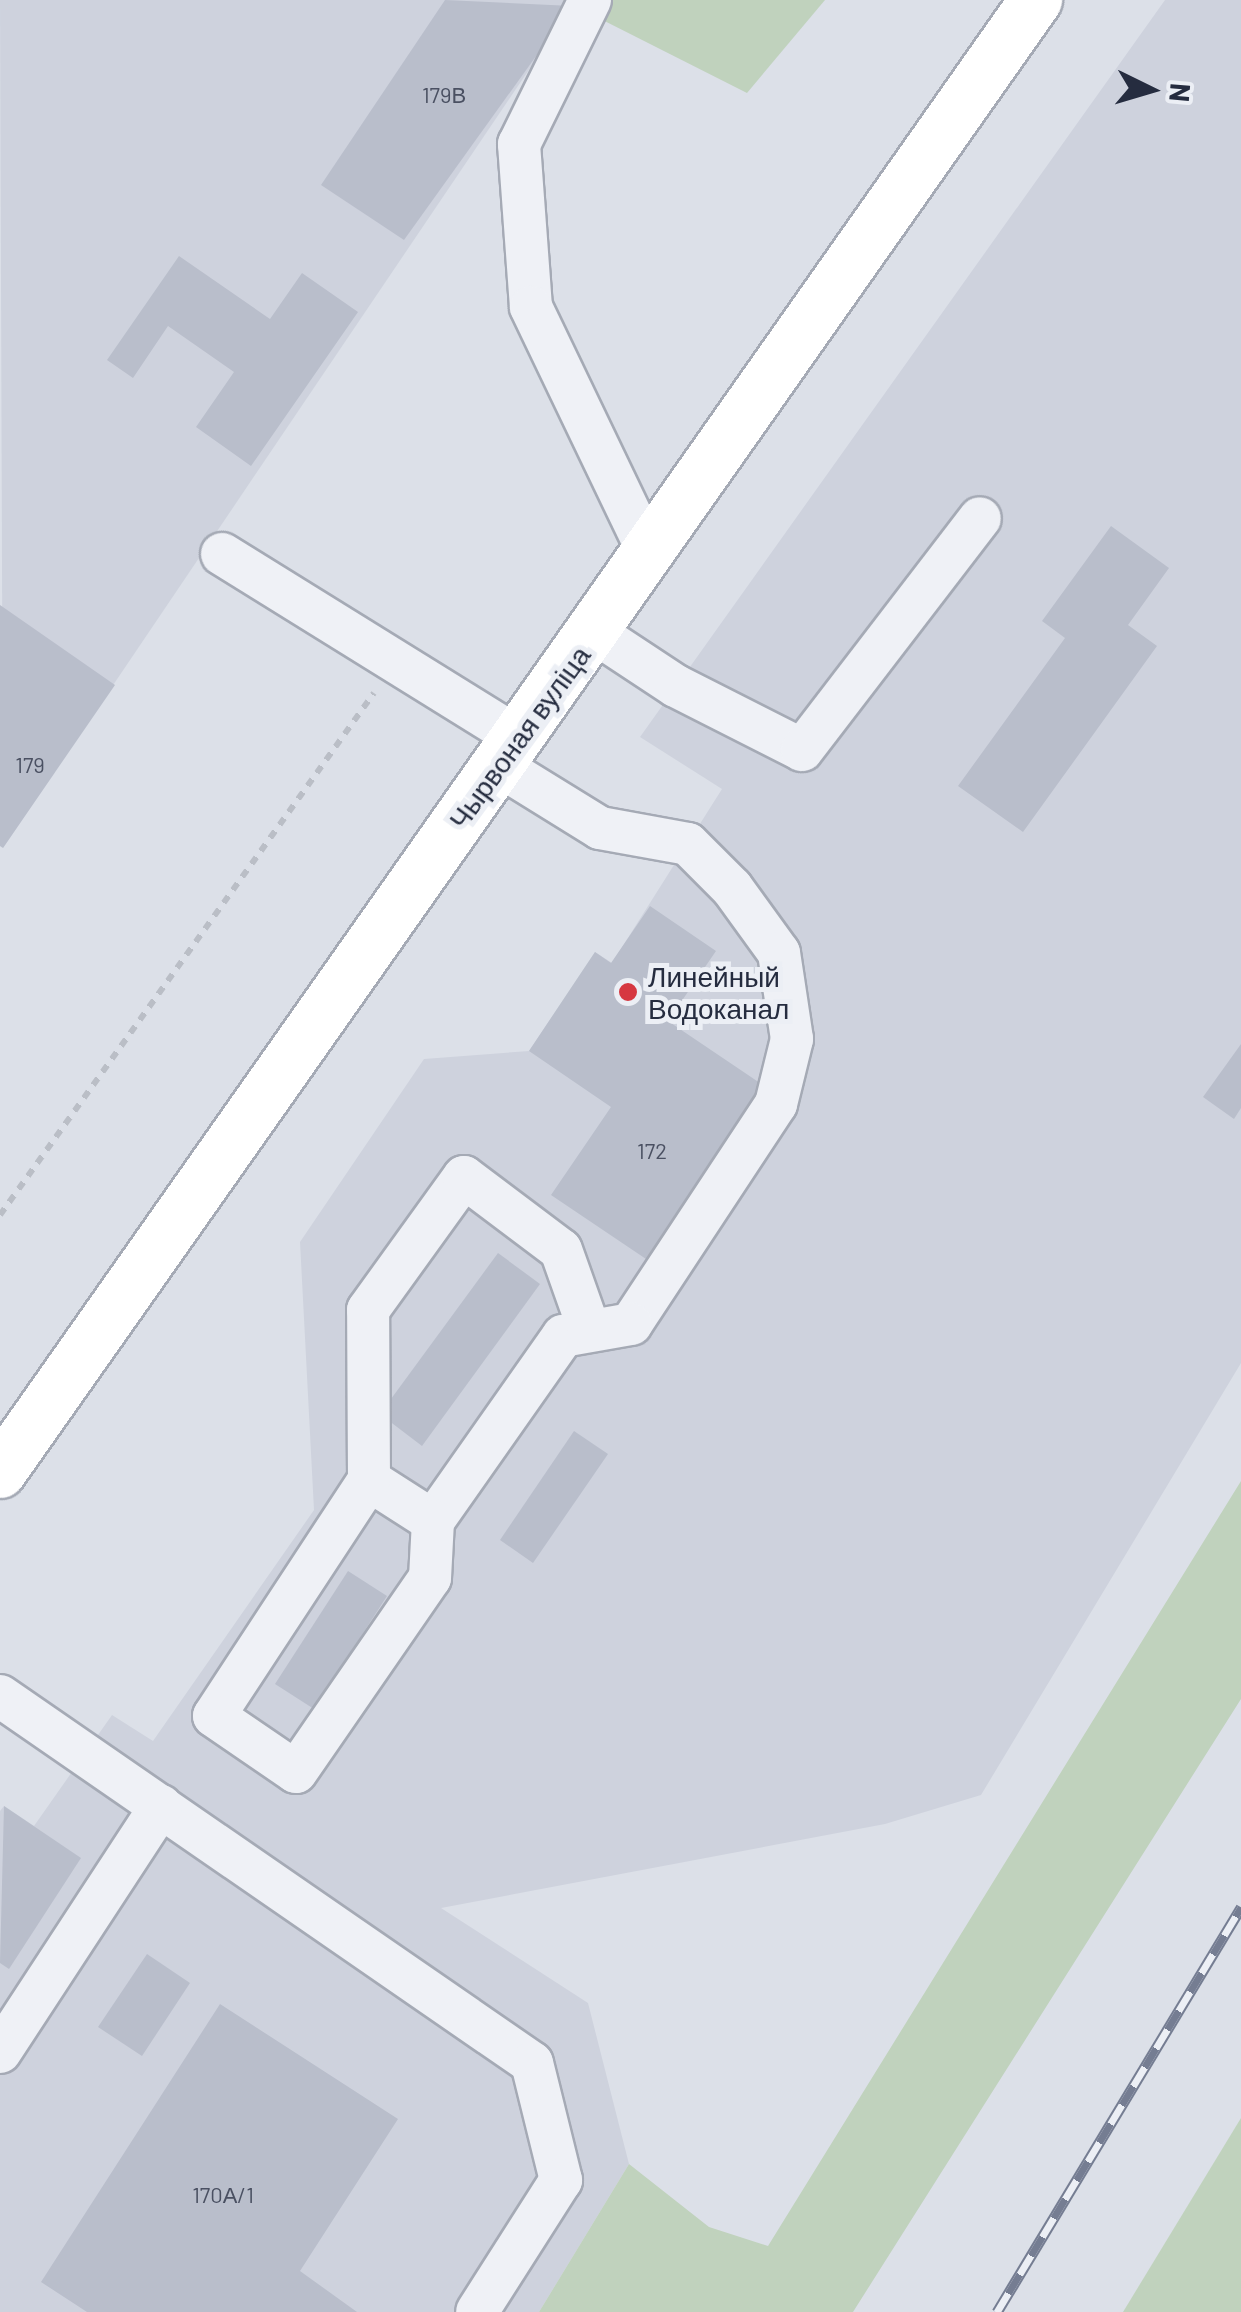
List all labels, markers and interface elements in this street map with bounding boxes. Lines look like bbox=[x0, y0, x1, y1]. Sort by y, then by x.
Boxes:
north arrow bbox=[1101, 40, 1201, 140]
house number: 179В bbox=[422, 82, 466, 108]
text: N bbox=[1163, 82, 1199, 103]
street label: Чырвоная вуліца bbox=[441, 639, 597, 835]
house number: 179 bbox=[15, 752, 45, 778]
place label: Линейный Водоканал bbox=[648, 959, 789, 1025]
marker: Линейный Водоканал bbox=[617, 981, 639, 1003]
house number: 172 bbox=[637, 1138, 667, 1164]
house number: 170А/1 bbox=[192, 2182, 254, 2208]

